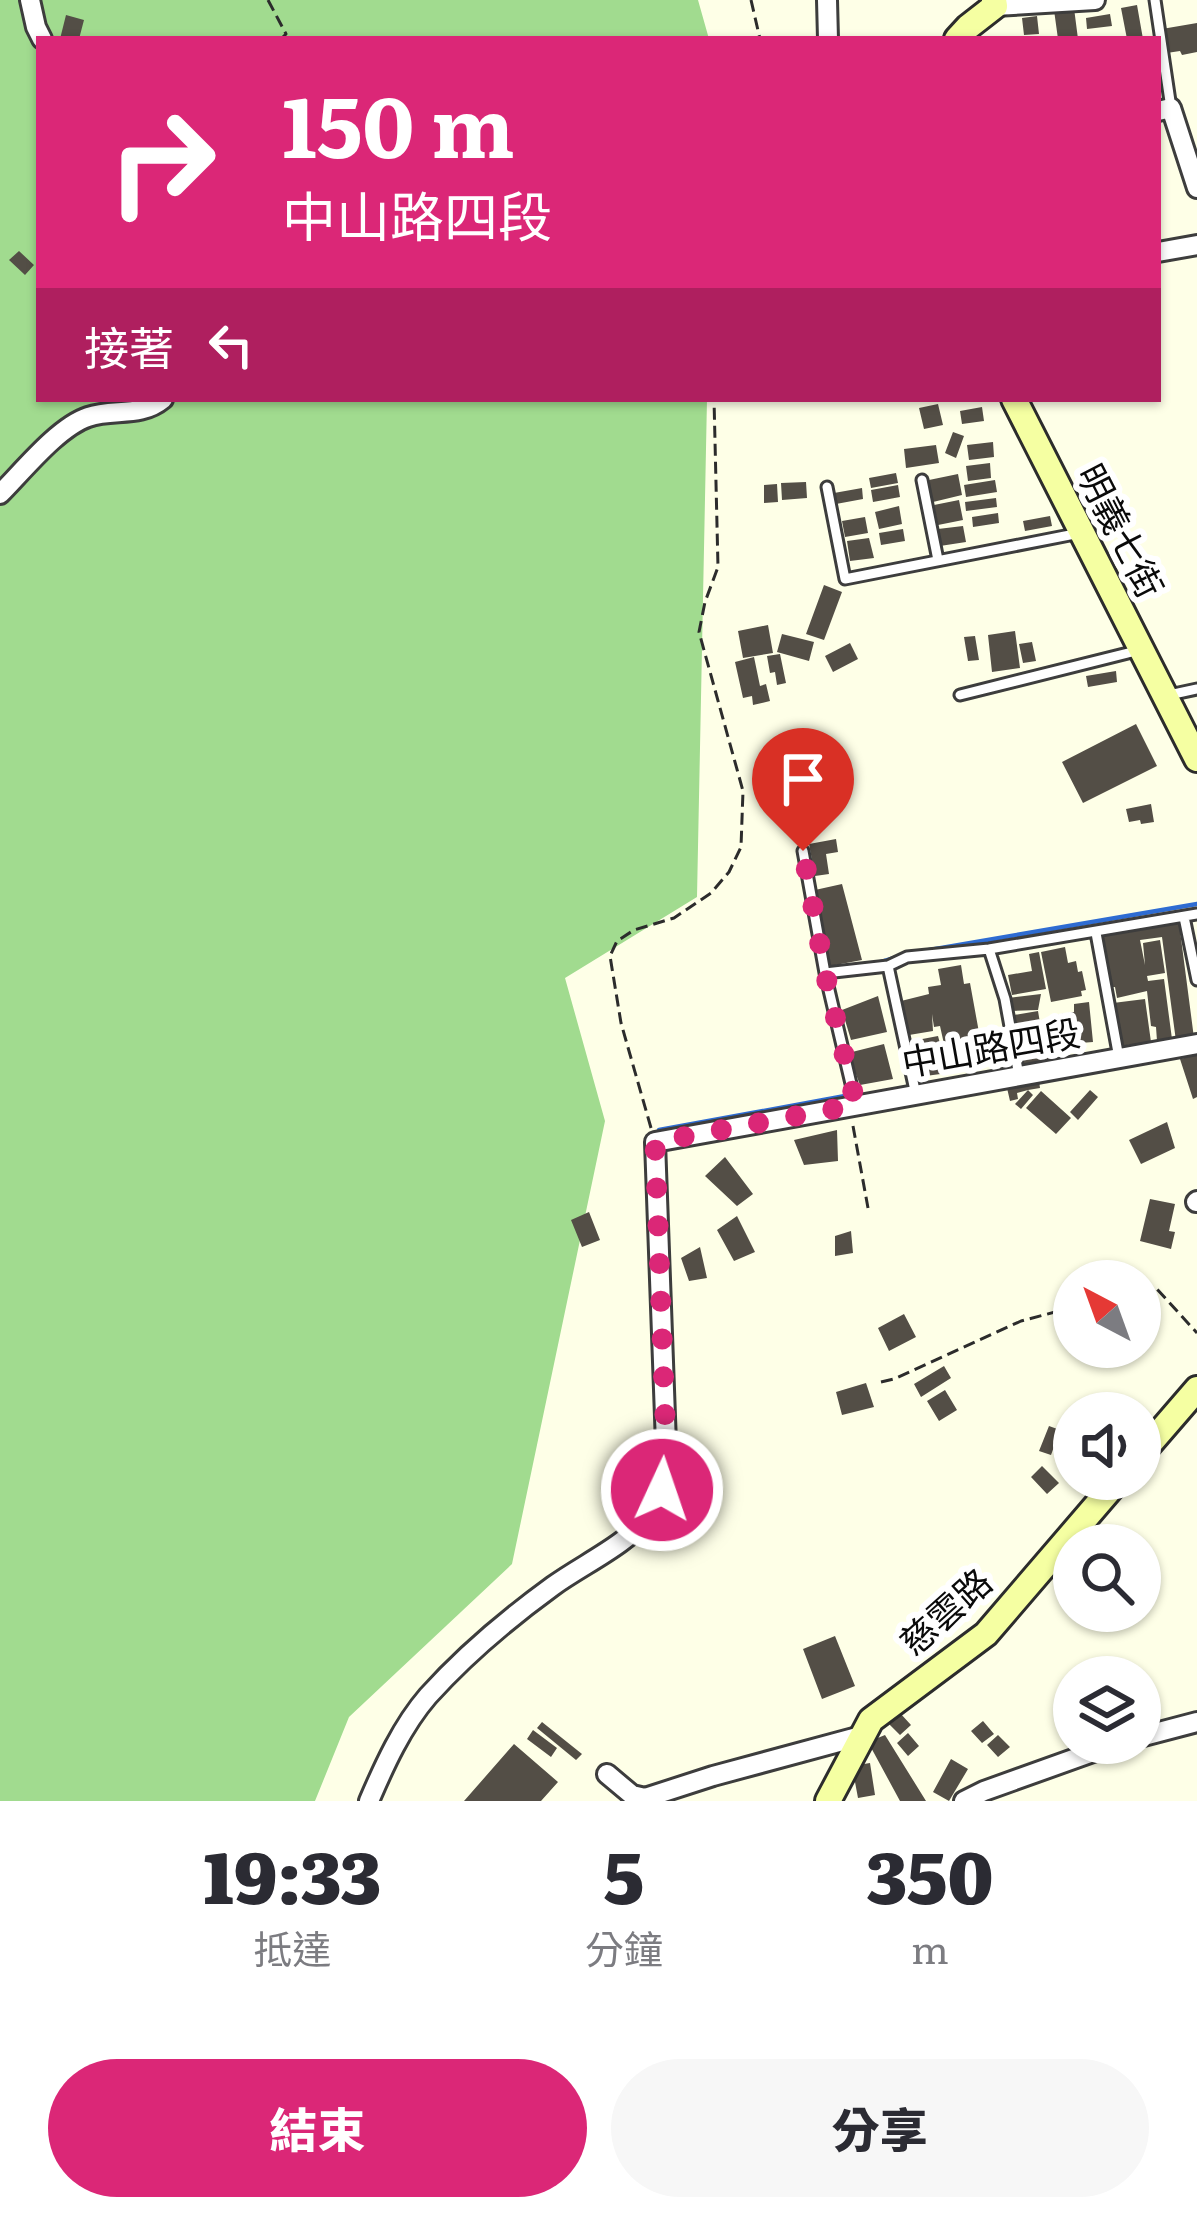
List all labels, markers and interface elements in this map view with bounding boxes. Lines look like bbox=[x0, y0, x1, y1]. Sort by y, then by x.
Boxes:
text: 150 m bbox=[282, 59, 515, 184]
icon: right bbox=[84, 84, 240, 240]
text: 中山路四段 bbox=[282, 173, 552, 254]
text: 接著 bbox=[84, 312, 174, 379]
icon: left bbox=[198, 312, 264, 378]
street label: 明義七街 bbox=[1066, 454, 1179, 606]
pin bbox=[752, 728, 854, 851]
icon: arrive bbox=[770, 746, 836, 812]
street label: 中山路四段 bbox=[897, 1004, 1084, 1087]
north arrow bbox=[1053, 1260, 1161, 1368]
map controls bbox=[1053, 1260, 1161, 1764]
button: sound bbox=[1053, 1392, 1161, 1500]
position arrow bbox=[599, 1427, 725, 1553]
button: search bbox=[1053, 1524, 1161, 1632]
street label: 慈雲路 bbox=[886, 1554, 1002, 1666]
button: layers bbox=[1053, 1656, 1161, 1764]
text: 19:33 bbox=[204, 1819, 381, 1926]
text: 5 bbox=[603, 1819, 644, 1926]
text: 350 bbox=[866, 1819, 993, 1926]
text: 抵達 bbox=[253, 1918, 331, 1976]
text: 分鐘 bbox=[585, 1918, 663, 1976]
text: m bbox=[911, 1918, 949, 1976]
button: 結束 bbox=[48, 2059, 587, 2197]
button: 分享 bbox=[611, 2059, 1149, 2197]

